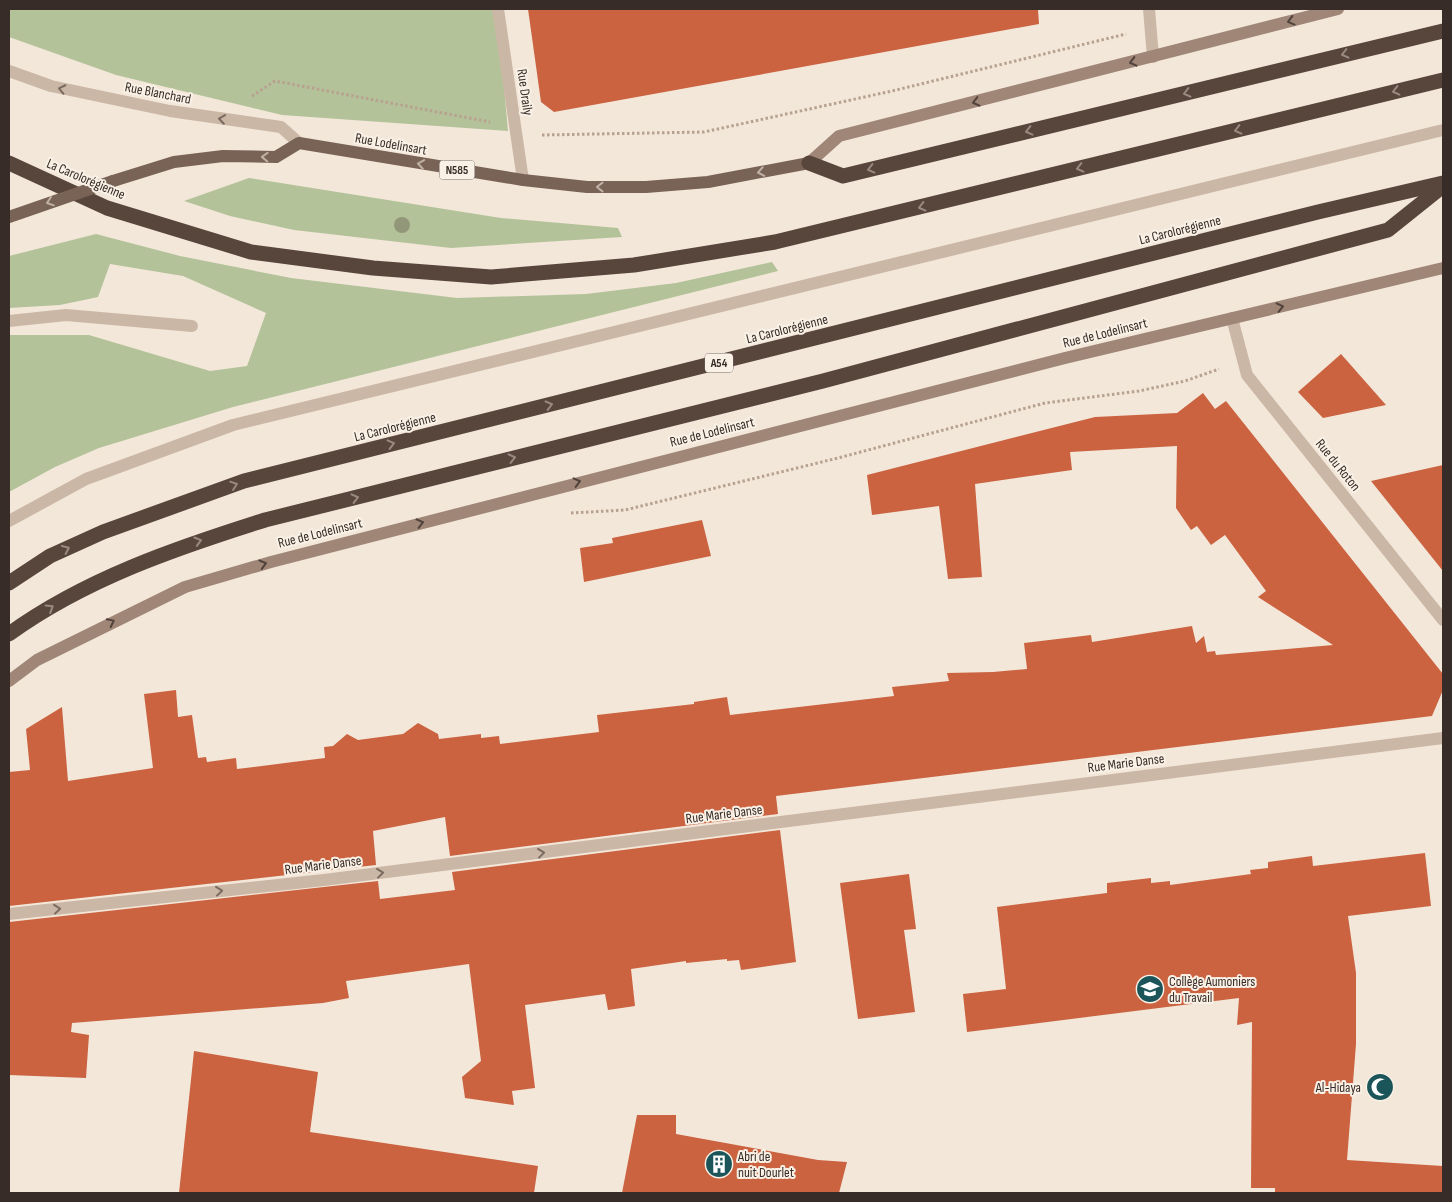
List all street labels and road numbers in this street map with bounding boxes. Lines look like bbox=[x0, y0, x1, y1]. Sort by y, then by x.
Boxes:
street label: Rue Draily bbox=[513, 68, 537, 117]
street label: Rue Blanchard bbox=[123, 78, 193, 108]
street label: Rue Lodelinsart bbox=[354, 129, 428, 159]
street label: La Carolorégienne bbox=[44, 155, 128, 203]
road number: N585 bbox=[440, 160, 474, 180]
street label: La Carolorégienne bbox=[1137, 212, 1223, 248]
street label: La Carolorégienne bbox=[744, 311, 830, 347]
street label: Rue de Lodelinsart bbox=[1061, 314, 1149, 352]
road number: A54 bbox=[705, 353, 733, 372]
street label: La Carolorégienne bbox=[352, 409, 438, 445]
street label: Rue de Lodelinsart bbox=[668, 413, 756, 451]
street label: Rue du Roton bbox=[1312, 435, 1364, 495]
street label: Rue de Lodelinsart bbox=[276, 514, 364, 552]
street label: Rue Marie Danse bbox=[1087, 750, 1165, 776]
street label: Rue Marie Danse bbox=[685, 801, 763, 827]
street label: Rue Marie Danse bbox=[284, 852, 362, 878]

